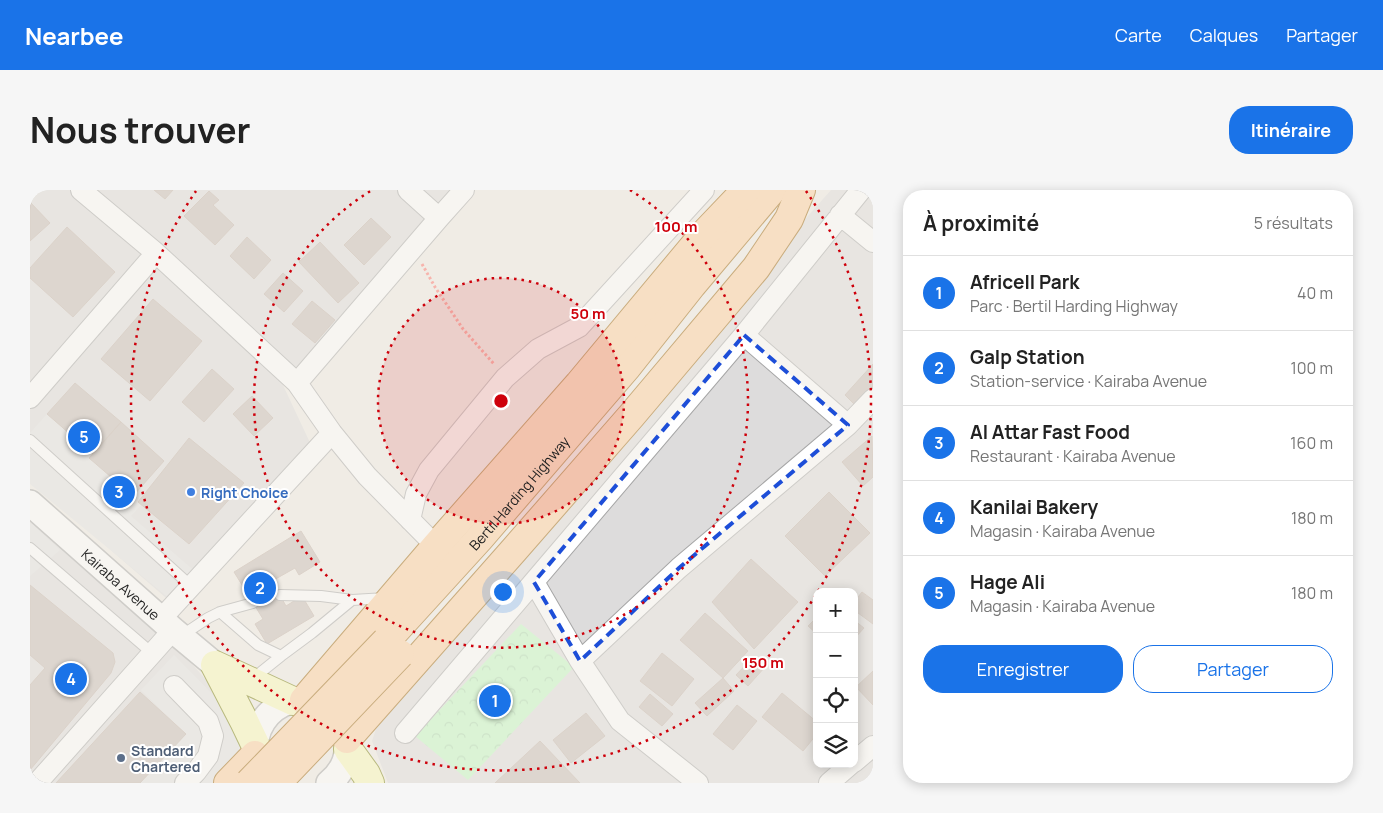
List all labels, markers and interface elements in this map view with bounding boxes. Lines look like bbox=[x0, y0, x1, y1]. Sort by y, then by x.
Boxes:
text: Nearbee bbox=[25, 19, 124, 52]
text: Carte bbox=[1115, 23, 1162, 47]
text: Calques bbox=[1190, 23, 1258, 47]
text: Partager bbox=[1286, 23, 1358, 47]
text: Nous trouver bbox=[30, 106, 251, 154]
button: Itinéraire bbox=[1229, 106, 1353, 154]
text: À proximité bbox=[923, 209, 1039, 237]
text: 5 résultats bbox=[1254, 212, 1333, 234]
text: 100 m bbox=[655, 216, 697, 237]
text: Africell Park bbox=[970, 269, 1080, 295]
text: 1 bbox=[935, 282, 943, 304]
text: 40 m bbox=[1297, 282, 1333, 304]
text: Parc · Bertil Harding Highway bbox=[970, 295, 1178, 317]
text: 50 m bbox=[570, 303, 606, 324]
text: Galp Station bbox=[970, 344, 1085, 370]
text: 2 bbox=[934, 357, 944, 379]
text: 100 m bbox=[1290, 357, 1333, 379]
text: Station-service · Kairaba Avenue bbox=[970, 370, 1207, 392]
centre of rings bbox=[492, 392, 510, 410]
pin: 5 bbox=[68, 418, 100, 456]
text: Al Attar Fast Food bbox=[970, 419, 1130, 445]
street label: Bertil Harding Highway bbox=[464, 431, 574, 554]
text: 3 bbox=[934, 432, 944, 454]
text: 160 m bbox=[1290, 432, 1333, 454]
text: Restaurant · Kairaba Avenue bbox=[970, 445, 1176, 467]
pin: 3 bbox=[103, 473, 135, 511]
place label: Right Choice bbox=[201, 483, 288, 502]
marker: Right Choice bbox=[185, 486, 197, 498]
text: Kanilai Bakery bbox=[970, 494, 1098, 520]
text: 4 bbox=[934, 507, 944, 529]
text: 180 m bbox=[1291, 507, 1333, 529]
text: Magasin · Kairaba Avenue bbox=[970, 520, 1155, 542]
street label: Kairaba Avenue bbox=[78, 544, 164, 624]
pin: 2 bbox=[244, 569, 276, 607]
text: Hage Ali bbox=[970, 569, 1045, 595]
your location bbox=[490, 579, 516, 605]
text: 5 bbox=[934, 582, 944, 604]
text: 180 m bbox=[1291, 582, 1333, 604]
map controls bbox=[813, 588, 858, 768]
button: + bbox=[813, 588, 858, 633]
text: Magasin · Kairaba Avenue bbox=[970, 595, 1155, 617]
button: − bbox=[813, 633, 858, 678]
button: Enregistrer bbox=[923, 645, 1123, 693]
button: Partager bbox=[1133, 645, 1333, 693]
text: 150 m bbox=[742, 652, 784, 673]
pin: 4 bbox=[55, 660, 87, 698]
button: locate bbox=[813, 678, 858, 723]
pin: 1 bbox=[479, 682, 511, 720]
button: layers bbox=[813, 723, 858, 768]
place label: Standard Chartered bbox=[131, 741, 200, 776]
marker: Standard Chartered bbox=[115, 752, 127, 764]

